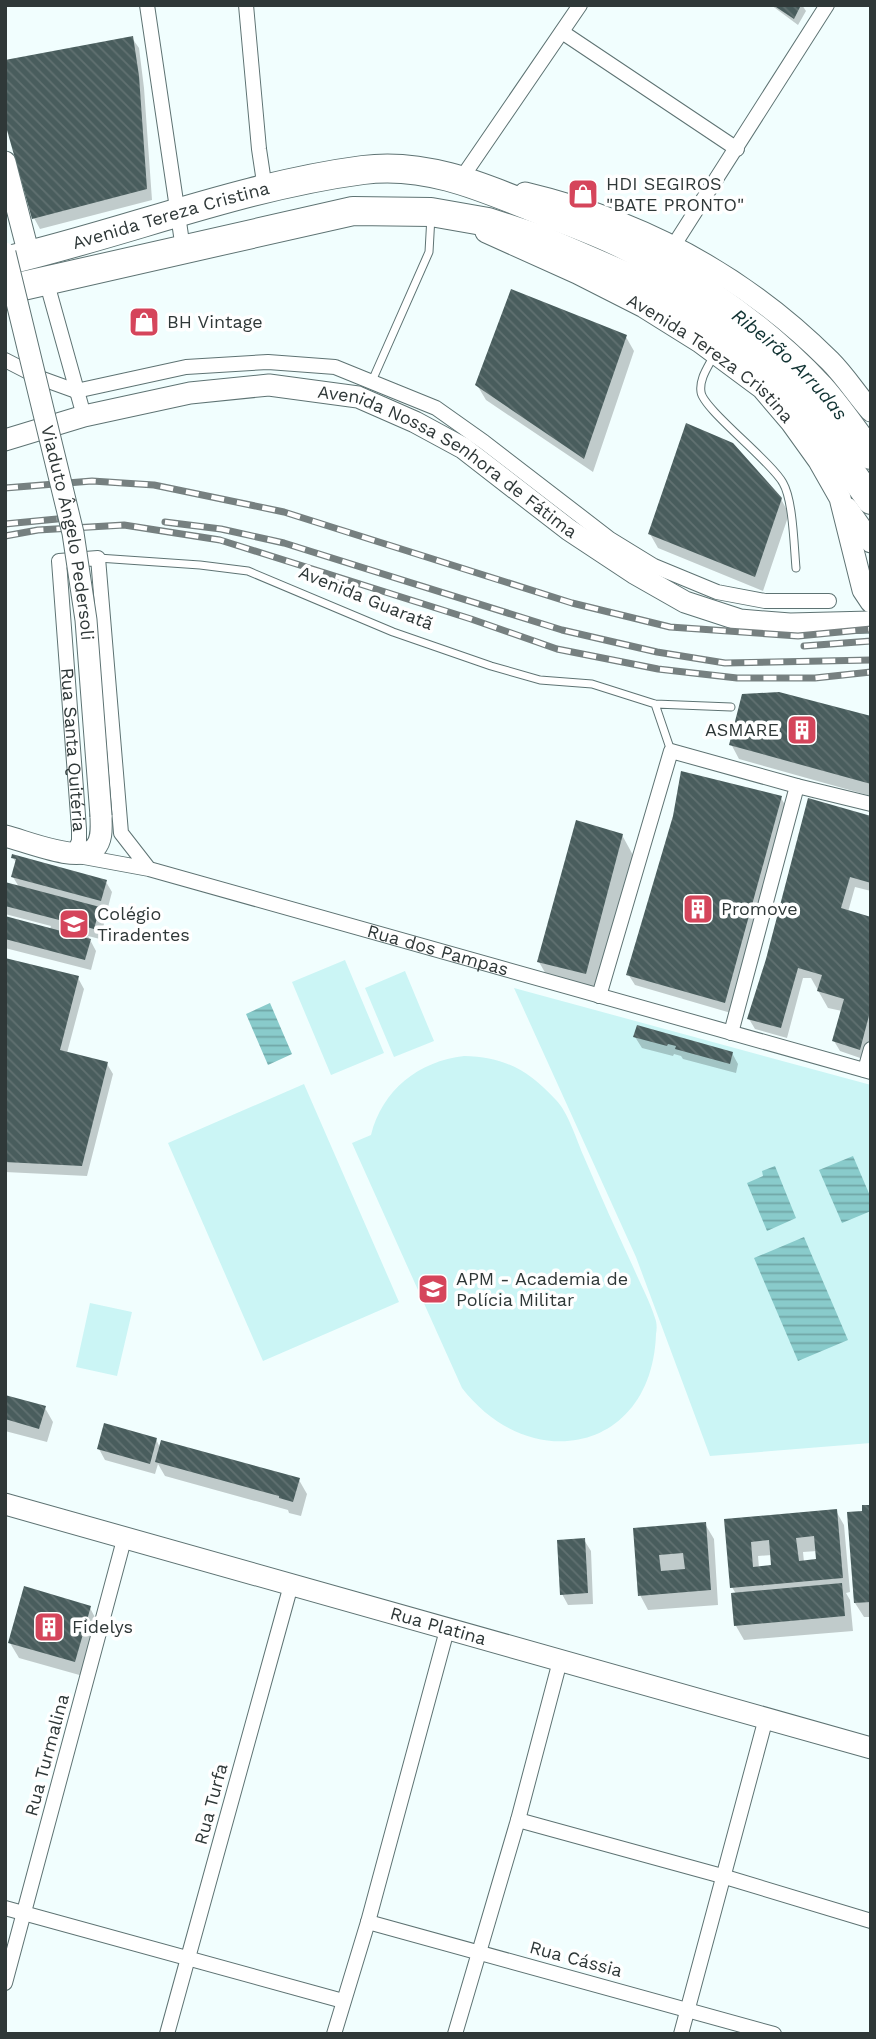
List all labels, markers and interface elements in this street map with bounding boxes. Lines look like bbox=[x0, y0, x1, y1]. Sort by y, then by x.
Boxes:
place label: HDI SEGIROS "BATE PRONTO" bbox=[606, 173, 744, 215]
street label: Avenida Tereza Cristina bbox=[70, 177, 271, 253]
shop icon: HDI SEGIROS "BATE PRONTO" bbox=[566, 177, 600, 211]
street label: Avenida Tereza Cristina bbox=[624, 289, 798, 427]
water label: Ribeirão Arrudas bbox=[727, 304, 853, 425]
shop icon: BH Vintage bbox=[127, 305, 161, 339]
place label: BH Vintage bbox=[167, 311, 263, 332]
street label: Avenida Nossa Senhora de Fátima bbox=[317, 381, 581, 542]
street label: Viaduto Ângelo Pedersoli bbox=[37, 423, 99, 641]
street label: Avenida Guaratã bbox=[296, 561, 436, 634]
street label: Rua Santa Quitéria bbox=[57, 667, 90, 833]
building icon: ASMARE bbox=[785, 713, 819, 747]
place label: ASMARE bbox=[705, 719, 779, 740]
building icon: Promove bbox=[681, 892, 715, 926]
place label: Promove bbox=[721, 898, 798, 919]
place label: Colégio Tiradentes bbox=[97, 903, 190, 945]
school or university icon: Colégio Tiradentes bbox=[57, 907, 91, 941]
street label: Rua dos Pampas bbox=[365, 920, 511, 980]
place label: APM - Academia de Polícia Militar bbox=[456, 1268, 628, 1310]
school or university icon: APM - Academia de Polícia Militar bbox=[416, 1272, 450, 1306]
street label: Rua Platina bbox=[388, 1602, 489, 1649]
building icon: Fidelys bbox=[32, 1610, 66, 1644]
place label: Fidelys bbox=[72, 1616, 133, 1637]
street label: Rua Turmalina bbox=[20, 1692, 73, 1818]
street label: Rua Turfa bbox=[190, 1761, 231, 1847]
street label: Rua Cássia bbox=[527, 1936, 625, 1981]

